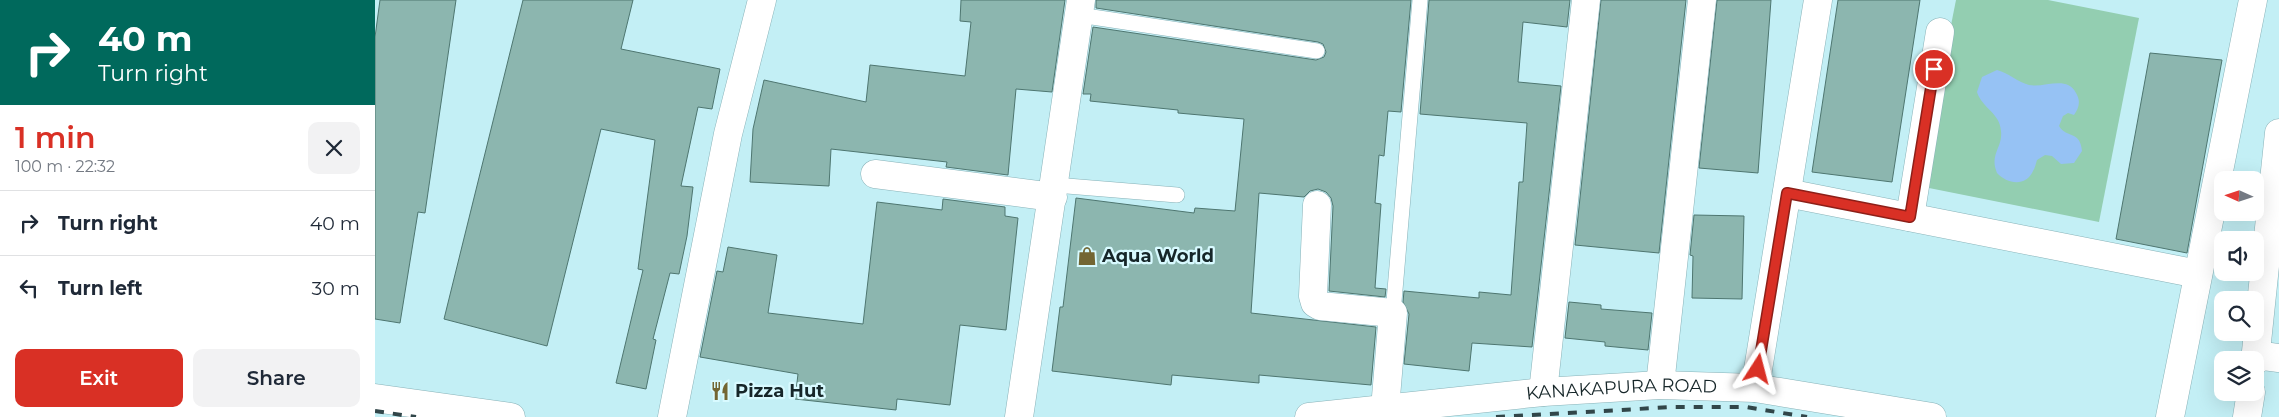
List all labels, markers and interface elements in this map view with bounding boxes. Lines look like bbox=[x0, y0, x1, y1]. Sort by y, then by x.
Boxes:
text: 40 m bbox=[98, 17, 193, 60]
icon: right bbox=[15, 20, 80, 85]
pin bbox=[1913, 48, 1955, 90]
icon: arrive bbox=[1920, 55, 1948, 83]
text: Turn right bbox=[98, 60, 208, 87]
text: 1 min bbox=[15, 119, 96, 156]
button: close bbox=[308, 122, 360, 174]
text: 100 m · 22:32 bbox=[15, 157, 115, 176]
north arrow bbox=[2214, 171, 2264, 221]
map controls bbox=[2214, 171, 2264, 401]
icon: right bbox=[15, 209, 43, 237]
text: Turn right bbox=[58, 212, 158, 235]
text: 40 m bbox=[310, 212, 360, 235]
button: sound bbox=[2214, 231, 2264, 281]
shop icon: Aqua World bbox=[1076, 245, 1098, 267]
place label: Aqua World bbox=[1101, 245, 1214, 267]
icon: left bbox=[15, 274, 43, 302]
text: Turn left bbox=[58, 277, 143, 300]
text: 30 m bbox=[312, 277, 360, 300]
button: search bbox=[2214, 291, 2264, 341]
position arrow bbox=[1731, 342, 1783, 394]
button: Exit bbox=[15, 349, 183, 407]
button: Share bbox=[193, 349, 360, 407]
button: layers bbox=[2214, 351, 2264, 401]
street label: KANAKAPURA ROAD bbox=[1525, 374, 1718, 405]
restaurant icon: Pizza Hut bbox=[709, 380, 731, 402]
place label: Pizza Hut bbox=[735, 380, 824, 402]

